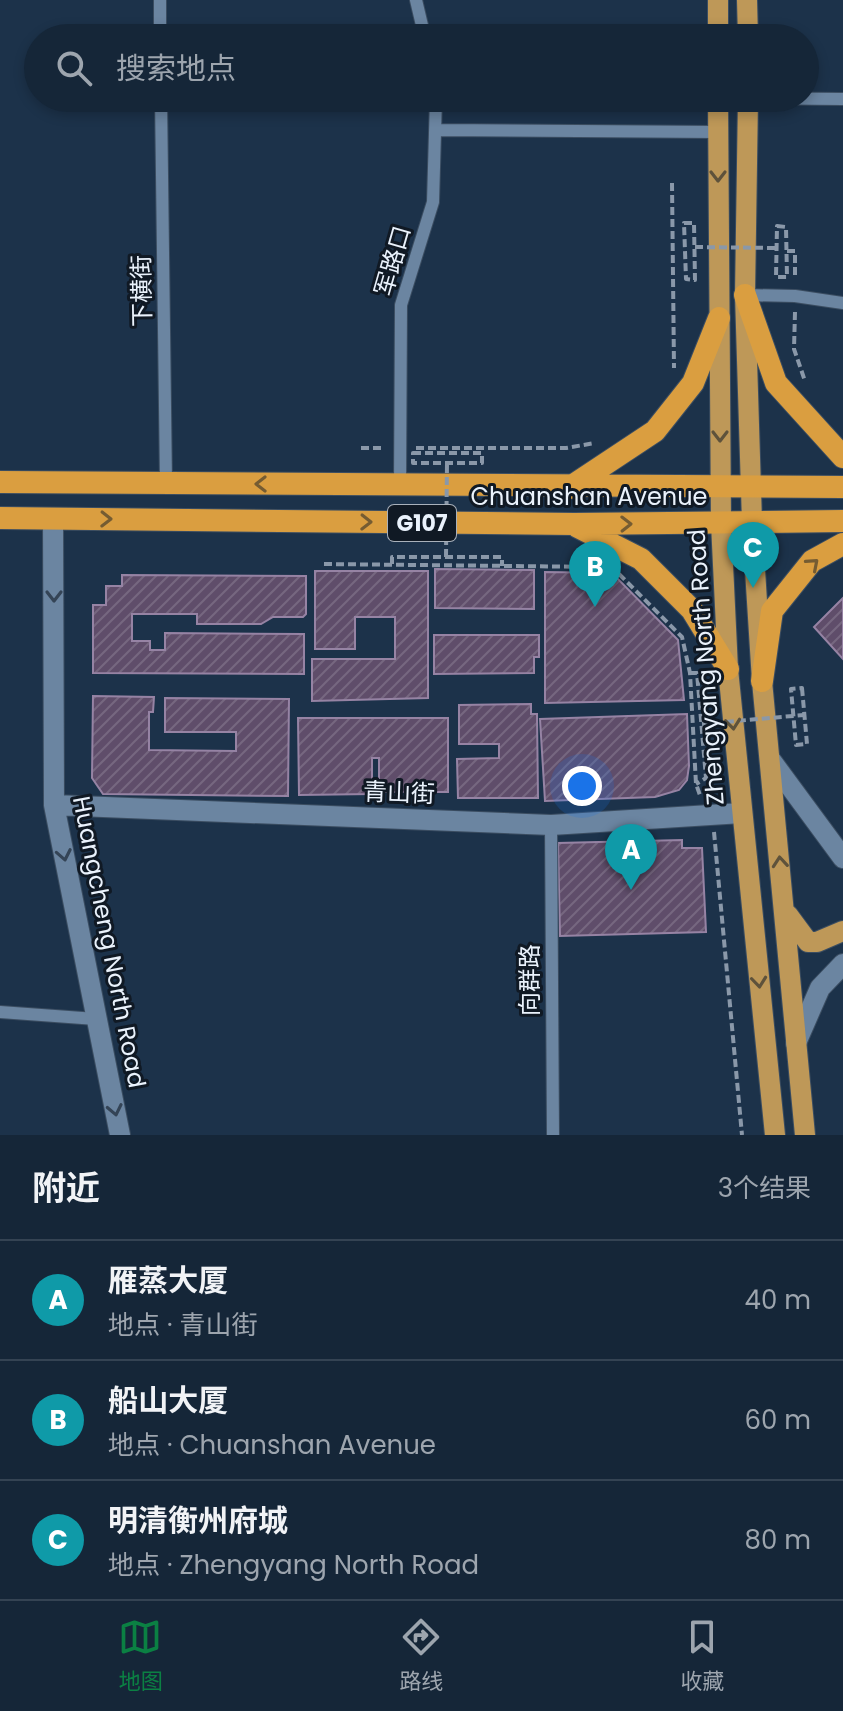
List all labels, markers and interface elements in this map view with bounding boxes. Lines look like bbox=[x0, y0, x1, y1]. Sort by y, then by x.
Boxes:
search box bbox=[24, 24, 819, 112]
icon: search bbox=[52, 46, 96, 90]
text: 搜索地点 bbox=[116, 47, 236, 90]
one-way arrow bbox=[709, 170, 727, 183]
street label: 军路口 bbox=[367, 222, 418, 300]
street label: 下横街 bbox=[124, 255, 159, 327]
one-way arrow bbox=[711, 430, 729, 443]
one-way arrow bbox=[254, 475, 267, 493]
street label: Chuanshan Avenue bbox=[471, 480, 707, 513]
road number: G107 bbox=[388, 505, 456, 541]
one-way arrow bbox=[100, 510, 113, 528]
one-way arrow bbox=[360, 513, 373, 531]
one-way arrow bbox=[620, 515, 633, 533]
pin: C bbox=[727, 522, 779, 588]
street label: Zhengyang North Road bbox=[679, 528, 732, 806]
pin: B bbox=[569, 541, 621, 607]
one-way arrow bbox=[804, 559, 819, 573]
one-way arrow bbox=[45, 590, 63, 603]
one-way arrow bbox=[725, 717, 742, 730]
your location bbox=[562, 766, 602, 806]
street label: 青山街 bbox=[362, 775, 436, 810]
street label: Huangcheng North Road bbox=[65, 793, 154, 1091]
pin: A bbox=[605, 824, 657, 890]
one-way arrow bbox=[54, 849, 71, 862]
one-way arrow bbox=[771, 855, 788, 868]
street label: 向群路 bbox=[513, 944, 546, 1016]
one-way arrow bbox=[750, 976, 767, 989]
one-way arrow bbox=[106, 1103, 123, 1117]
text: 附近 bbox=[32, 1164, 100, 1212]
text: 3个结果 bbox=[718, 1170, 811, 1206]
text: 雁蒸大厦 bbox=[108, 1259, 228, 1302]
text: A bbox=[48, 1282, 68, 1318]
text: 40 m bbox=[745, 1282, 811, 1318]
text: 地点 · 青山街 bbox=[108, 1307, 257, 1343]
text: 船山大厦 bbox=[108, 1379, 228, 1422]
text: B bbox=[49, 1402, 67, 1438]
text: 60 m bbox=[744, 1402, 811, 1438]
text: 地点 · Chuanshan Avenue bbox=[108, 1427, 436, 1463]
text: 明清衡州府城 bbox=[108, 1499, 288, 1542]
text: C bbox=[48, 1522, 68, 1558]
text: 80 m bbox=[745, 1522, 811, 1558]
text: 地点 · Zhengyang North Road bbox=[108, 1547, 479, 1583]
tab: 地图 bbox=[118, 1615, 163, 1698]
tab: 路线 bbox=[399, 1615, 444, 1698]
tab: 收藏 bbox=[680, 1615, 725, 1698]

